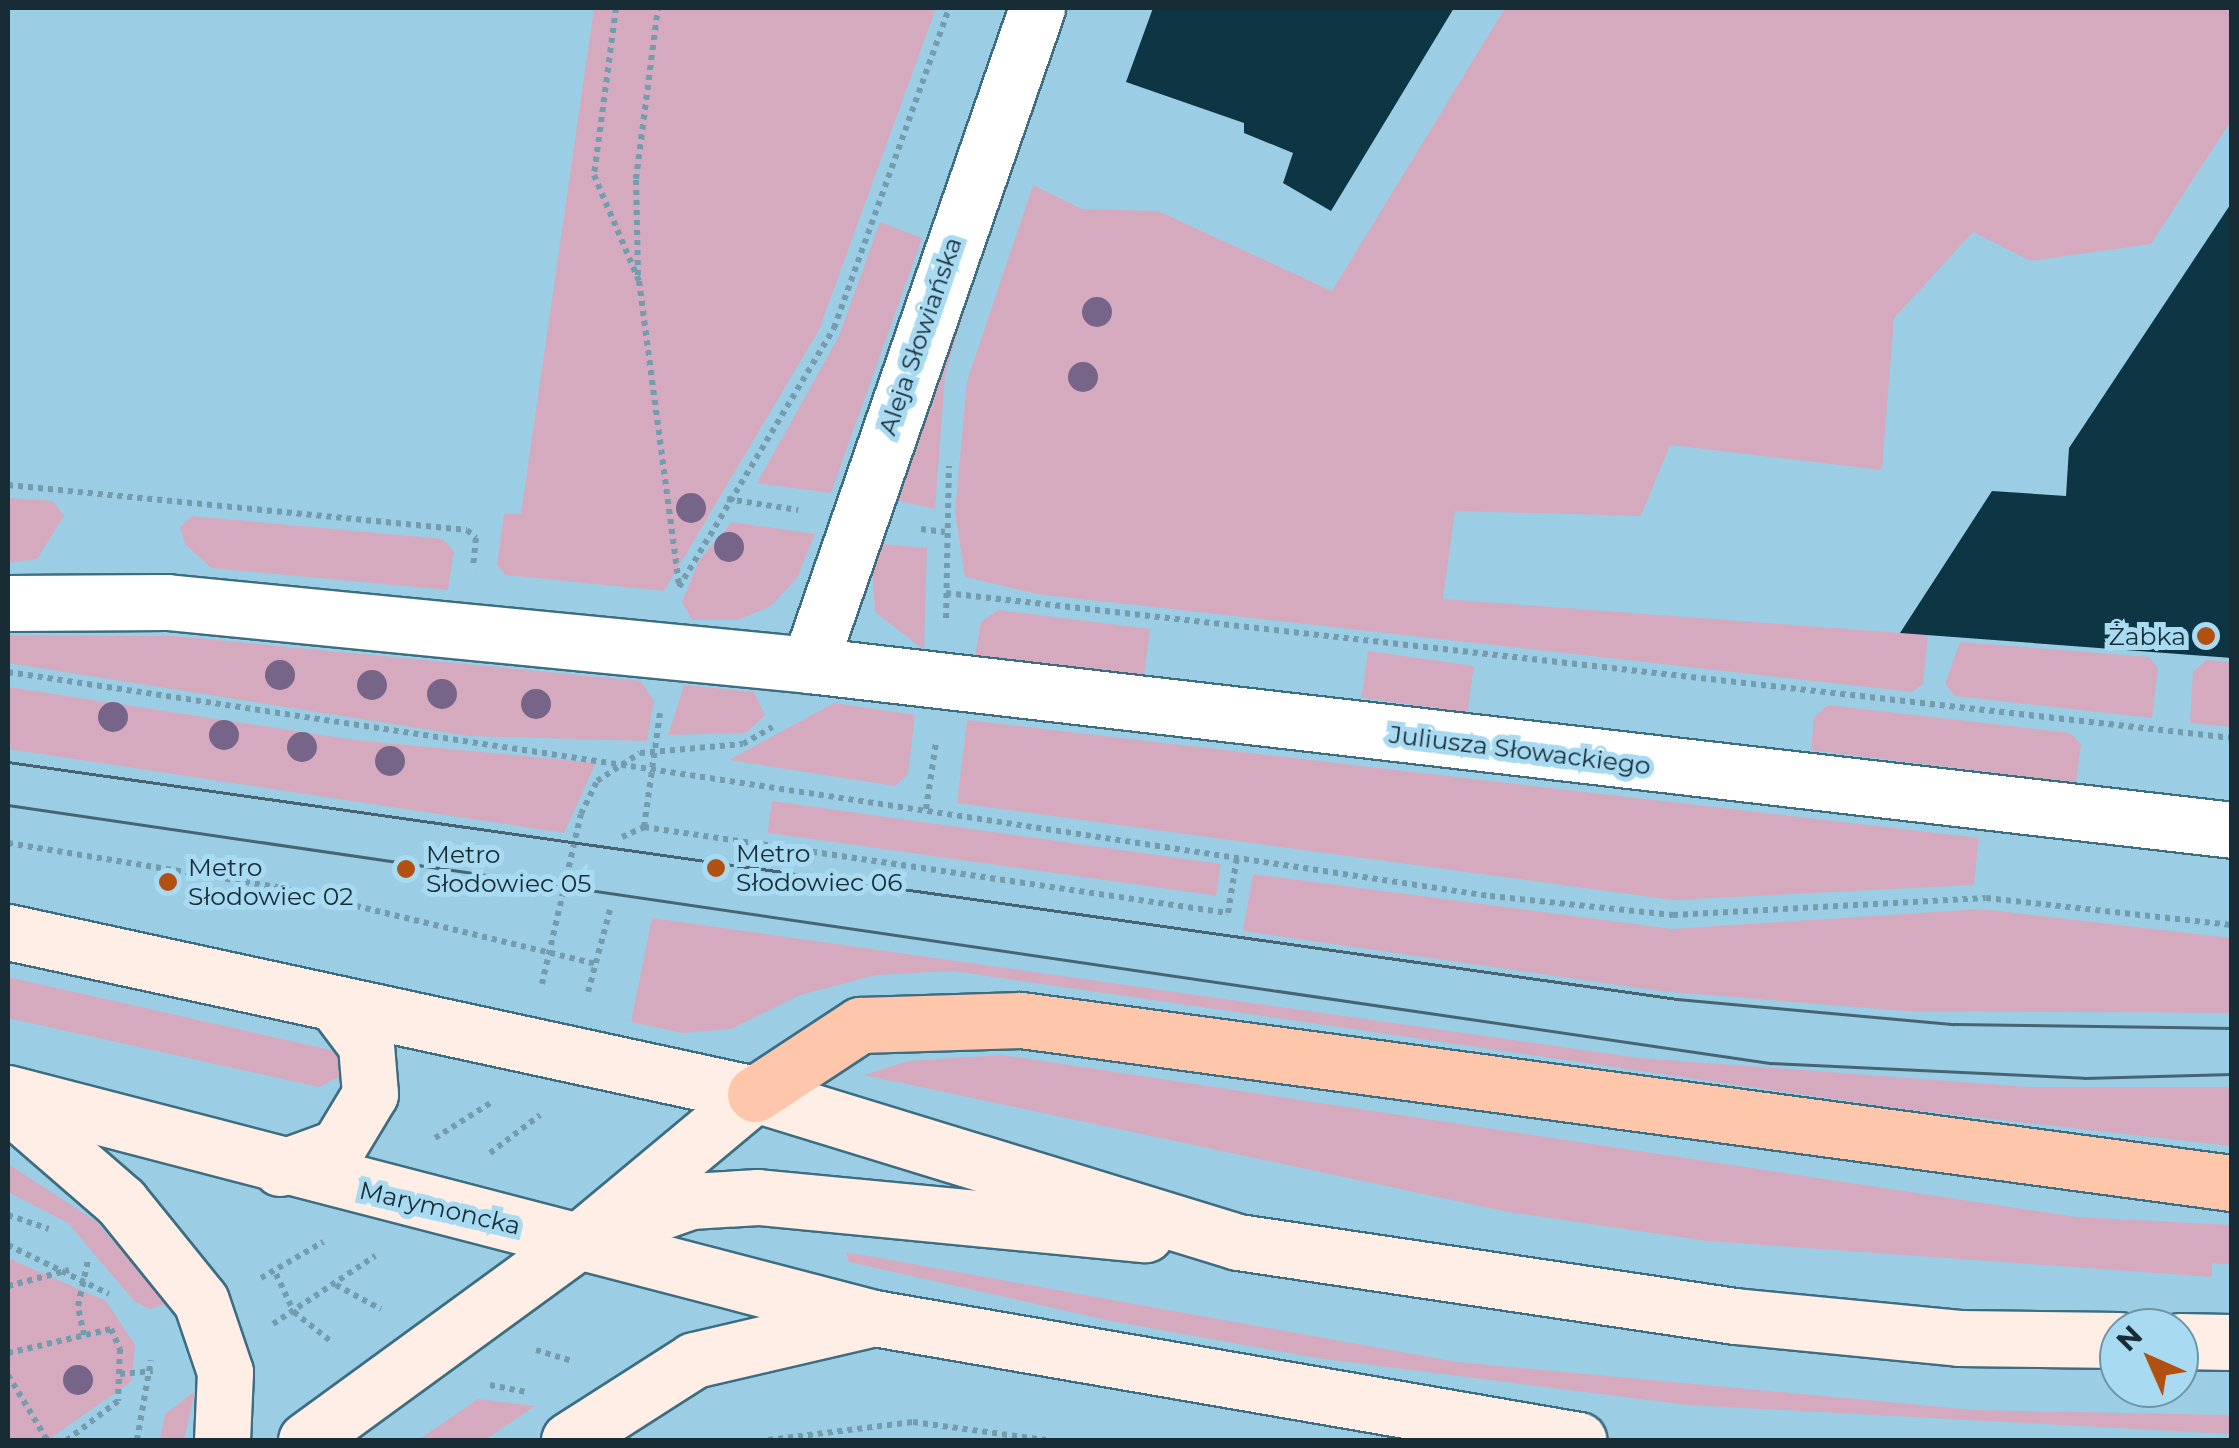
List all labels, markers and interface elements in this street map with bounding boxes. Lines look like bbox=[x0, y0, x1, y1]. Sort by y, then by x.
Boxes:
street label: Aleja Słowiańska bbox=[872, 233, 968, 439]
place label: Żabka bbox=[2109, 621, 2186, 651]
marker: Żabka bbox=[2195, 625, 2217, 647]
street label: Juliusza Słowackiego bbox=[1388, 719, 1652, 781]
place label: Metro Słodowiec 06 bbox=[736, 839, 902, 898]
place label: Metro Słodowiec 05 bbox=[426, 840, 591, 899]
place label: Metro Słodowiec 02 bbox=[188, 853, 353, 912]
marker: Metro Słodowiec 06 bbox=[705, 857, 727, 879]
marker: Metro Słodowiec 05 bbox=[395, 858, 417, 880]
marker: Metro Słodowiec 02 bbox=[157, 871, 179, 893]
street label: Marymoncka bbox=[356, 1175, 524, 1241]
north arrow bbox=[2099, 1308, 2199, 1408]
text: N bbox=[2109, 1318, 2149, 1358]

